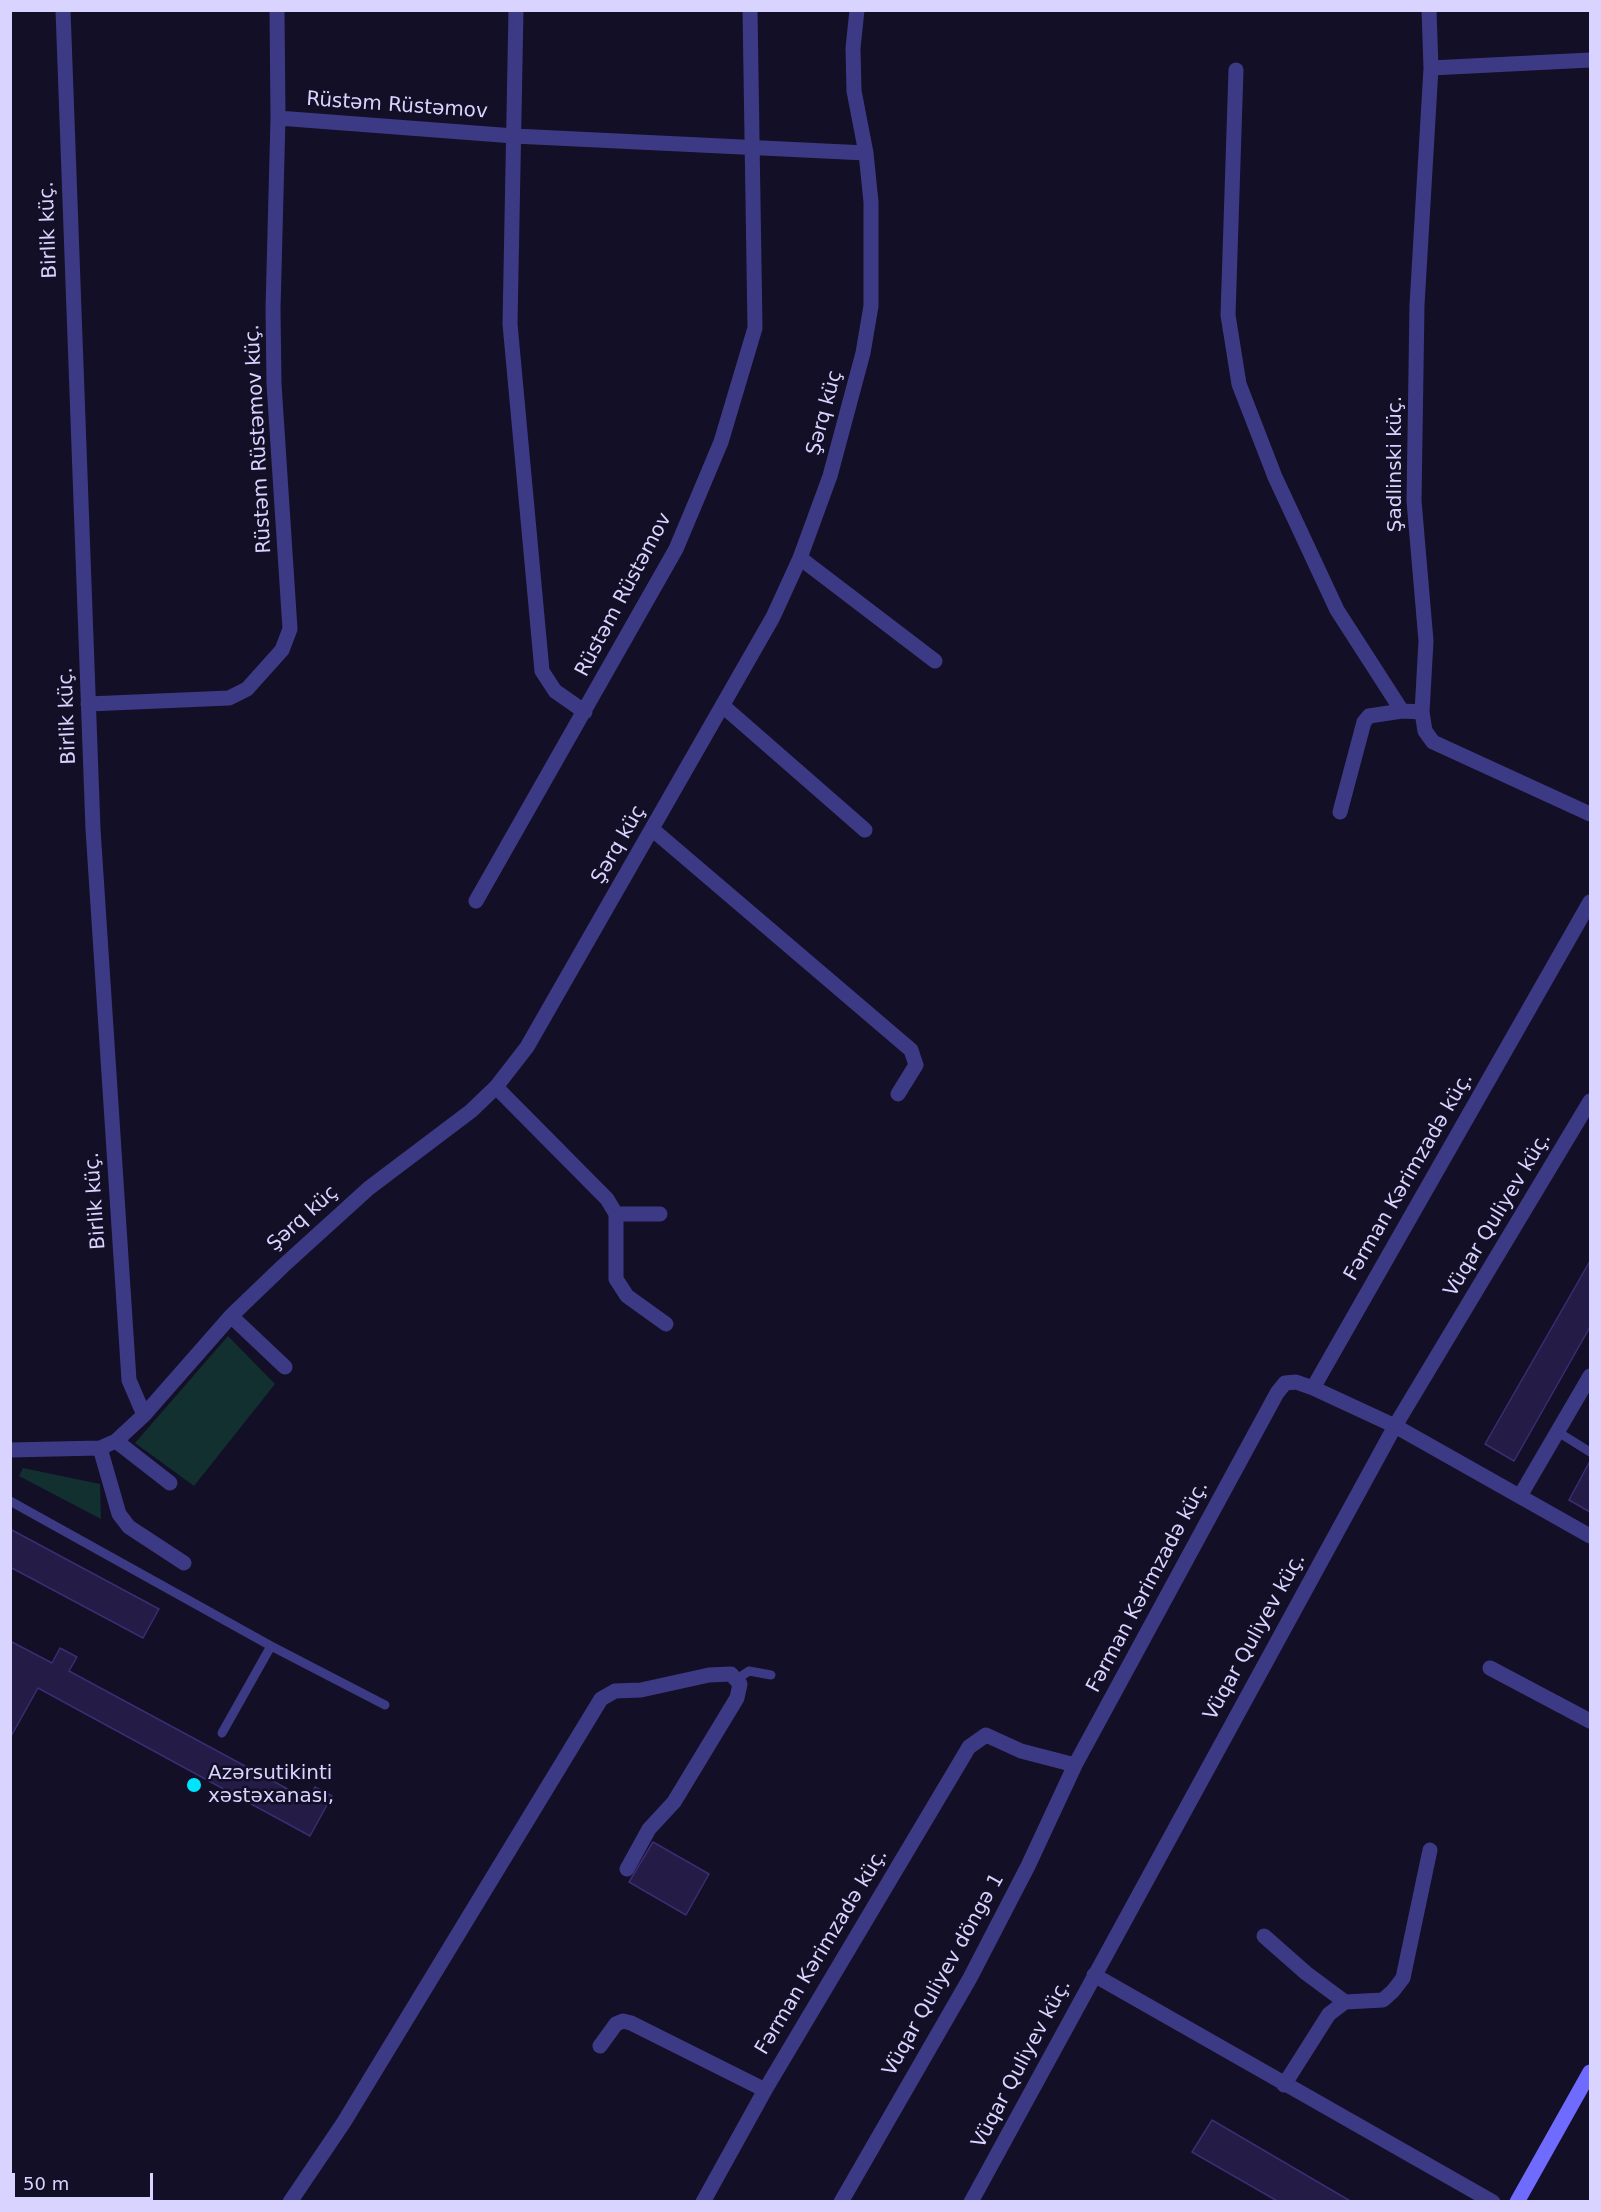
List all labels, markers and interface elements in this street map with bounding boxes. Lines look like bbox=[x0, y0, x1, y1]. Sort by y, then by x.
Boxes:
street label: Rüstəm Rüstəmov bbox=[305, 88, 489, 124]
street label: Birlik küç. bbox=[35, 181, 63, 279]
street label: Rüstəm Rüstəmov küç. bbox=[241, 324, 277, 554]
street label: Şərq küç bbox=[802, 368, 848, 458]
street label: Şadlinski küç. bbox=[1384, 396, 1408, 532]
street label: Rüstəm Rüstəmov bbox=[571, 509, 677, 681]
street label: Birlik küç. bbox=[54, 667, 82, 765]
street label: Şərq küç bbox=[587, 802, 651, 888]
street label: Fərman Kərimzadə küç. bbox=[1340, 1069, 1478, 1285]
street label: Vüqar Quliyev küç. bbox=[1439, 1129, 1557, 1301]
street label: Birlik küç. bbox=[81, 1152, 111, 1250]
street label: Şərq küç bbox=[263, 1181, 343, 1257]
street label: Fərman Kərimzadə küç. bbox=[1082, 1477, 1214, 1697]
street label: Vüqar Quliyev küç. bbox=[1199, 1549, 1311, 1725]
place label: Azərsutikinti xəstəxanası, bbox=[208, 1762, 334, 1809]
marker: Azərsutikinti xəstəxanası, bbox=[185, 1776, 203, 1794]
street label: Fərman Kərimzadə küç. bbox=[751, 1845, 893, 2059]
street label: Vüqar Quliyev döngə 1 bbox=[878, 1869, 1010, 2081]
street label: Vüqar Quliyev küç. bbox=[967, 1976, 1077, 2152]
scale bar bbox=[15, 2161, 156, 2199]
text: 50 m bbox=[23, 2173, 69, 2194]

